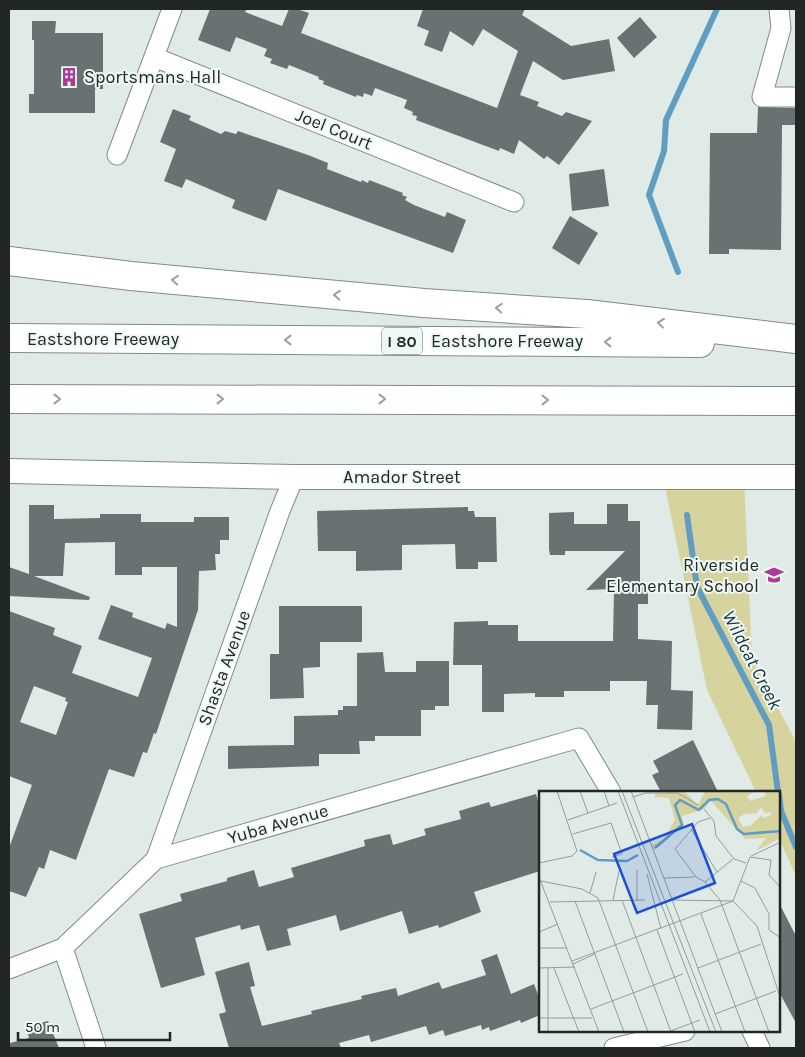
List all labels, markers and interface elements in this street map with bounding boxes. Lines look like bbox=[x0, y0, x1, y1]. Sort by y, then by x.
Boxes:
building icon: Sportsmans Hall bbox=[58, 66, 80, 88]
place label: Sportsmans Hall bbox=[84, 66, 221, 88]
street label: Joel Court bbox=[292, 104, 376, 154]
one-way arrow bbox=[171, 275, 179, 286]
one-way arrow bbox=[333, 289, 341, 300]
one-way arrow bbox=[495, 302, 503, 313]
one-way arrow bbox=[657, 318, 665, 329]
street label: Eastshore Freeway bbox=[27, 328, 180, 350]
road number: I 80 bbox=[382, 328, 422, 354]
street label: Eastshore Freeway bbox=[431, 330, 584, 352]
one-way arrow bbox=[283, 335, 291, 345]
one-way arrow bbox=[603, 337, 611, 347]
one-way arrow bbox=[54, 394, 62, 404]
one-way arrow bbox=[216, 394, 224, 404]
one-way arrow bbox=[379, 394, 387, 404]
one-way arrow bbox=[542, 395, 549, 405]
street label: Amador Street bbox=[343, 466, 461, 488]
place label: Riverside Elementary School bbox=[606, 554, 759, 597]
school or university icon: Riverside Elementary School bbox=[763, 564, 785, 586]
street label: Shasta Avenue bbox=[193, 607, 255, 729]
water label: Wildcat Creek bbox=[718, 607, 787, 714]
inset map bbox=[539, 791, 780, 1032]
street label: Yuba Avenue bbox=[225, 799, 331, 849]
scale bar bbox=[18, 1010, 170, 1042]
text: 50 m bbox=[25, 1018, 60, 1036]

